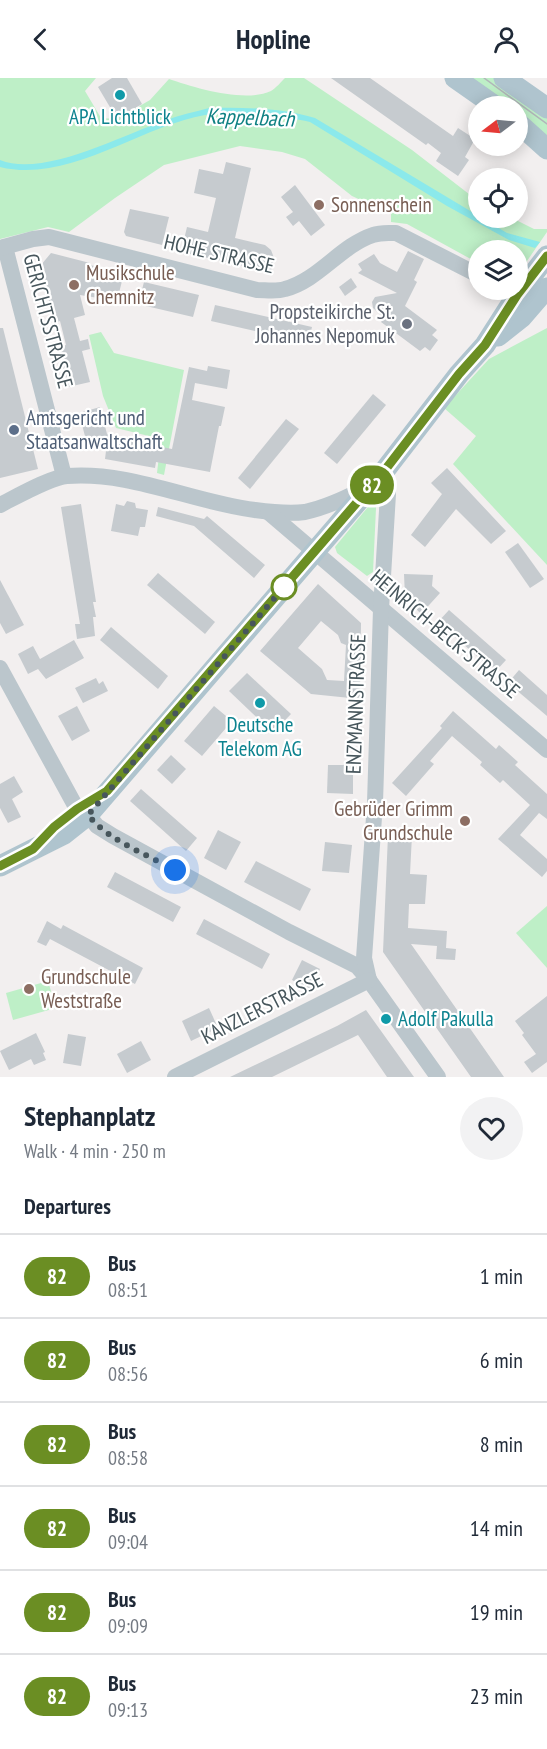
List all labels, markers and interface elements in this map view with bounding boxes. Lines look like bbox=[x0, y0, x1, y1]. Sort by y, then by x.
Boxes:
text: Hopline bbox=[236, 22, 311, 56]
icon: back bbox=[24, 23, 57, 56]
icon: person bbox=[490, 23, 523, 56]
marker: APA Lichtblick bbox=[113, 88, 127, 102]
north arrow bbox=[468, 96, 528, 156]
map controls bbox=[468, 96, 528, 300]
water label: Kappelbach bbox=[205, 101, 296, 133]
place label: APA Lichtblick bbox=[69, 103, 171, 130]
button: locate bbox=[468, 168, 528, 228]
place label: Sonnenschein bbox=[331, 191, 432, 218]
marker: Sonnenschein bbox=[312, 198, 326, 212]
street label: HOHE STRASSE bbox=[161, 228, 277, 279]
button: layers bbox=[468, 240, 528, 300]
street label: GERICHTSSTRASSE bbox=[18, 251, 79, 391]
place label: Musikschule Chemnitz bbox=[86, 259, 175, 310]
marker: Musikschule Chemnitz bbox=[67, 278, 81, 292]
place label: Propsteikirche St. Johannes Nepomuk bbox=[254, 298, 395, 349]
marker: Propsteikirche St. Johannes Nepomuk bbox=[400, 317, 414, 331]
place label: Amtsgericht und Staatsanwaltschaft bbox=[26, 404, 163, 455]
marker: Amtsgericht und Staatsanwaltschaft bbox=[7, 423, 21, 437]
line badge: 82 bbox=[345, 466, 399, 504]
text: 82 bbox=[362, 472, 382, 499]
street label: HEINRICH-BECK-STRASSE bbox=[365, 563, 526, 704]
unlabelled marker bbox=[271, 574, 297, 600]
street label: ENZMANNSTRASSE bbox=[340, 633, 371, 775]
marker: Deutsche Telekom AG bbox=[253, 696, 267, 710]
place label: Deutsche Telekom AG bbox=[218, 711, 302, 762]
place label: Gebrüder Grimm Grundschule bbox=[334, 795, 453, 846]
marker: Gebrüder Grimm Grundschule bbox=[458, 814, 472, 828]
your location bbox=[160, 855, 190, 885]
place label: Grundschule Weststraße bbox=[41, 963, 131, 1014]
street label: KANZLERSTRASSE bbox=[196, 965, 327, 1050]
marker: Grundschule Weststraße bbox=[22, 982, 36, 996]
place label: Adolf Pakulla bbox=[398, 1005, 494, 1032]
marker: Adolf Pakulla bbox=[379, 1012, 393, 1026]
text: Stephanplatz bbox=[24, 1097, 155, 1134]
button: heart bbox=[460, 1097, 523, 1160]
text: Walk · 4 min · 250 m bbox=[24, 1138, 166, 1164]
text: Departures bbox=[24, 1192, 111, 1220]
text: Bus bbox=[108, 1249, 136, 1277]
text: 1 min bbox=[480, 1262, 523, 1290]
text: 82 bbox=[47, 1263, 67, 1290]
text: 08:51 bbox=[108, 1277, 148, 1303]
text: Bus bbox=[108, 1333, 136, 1361]
text: 6 min bbox=[480, 1346, 523, 1374]
text: 82 bbox=[47, 1347, 67, 1374]
text: 08:56 bbox=[108, 1361, 148, 1387]
text: Bus bbox=[108, 1417, 136, 1445]
text: 8 min bbox=[480, 1430, 523, 1458]
text: 82 bbox=[47, 1431, 67, 1458]
text: 08:58 bbox=[108, 1445, 148, 1471]
text: Bus bbox=[108, 1501, 136, 1529]
text: 14 min bbox=[470, 1514, 523, 1542]
text: 82 bbox=[47, 1515, 67, 1542]
text: 09:04 bbox=[108, 1529, 148, 1555]
text: Bus bbox=[108, 1585, 136, 1613]
text: 19 min bbox=[470, 1598, 523, 1626]
text: 82 bbox=[47, 1599, 67, 1626]
text: 09:09 bbox=[108, 1613, 148, 1639]
text: Bus bbox=[108, 1669, 136, 1697]
text: 23 min bbox=[470, 1682, 523, 1710]
text: 82 bbox=[47, 1683, 67, 1710]
text: 09:13 bbox=[108, 1697, 148, 1723]

